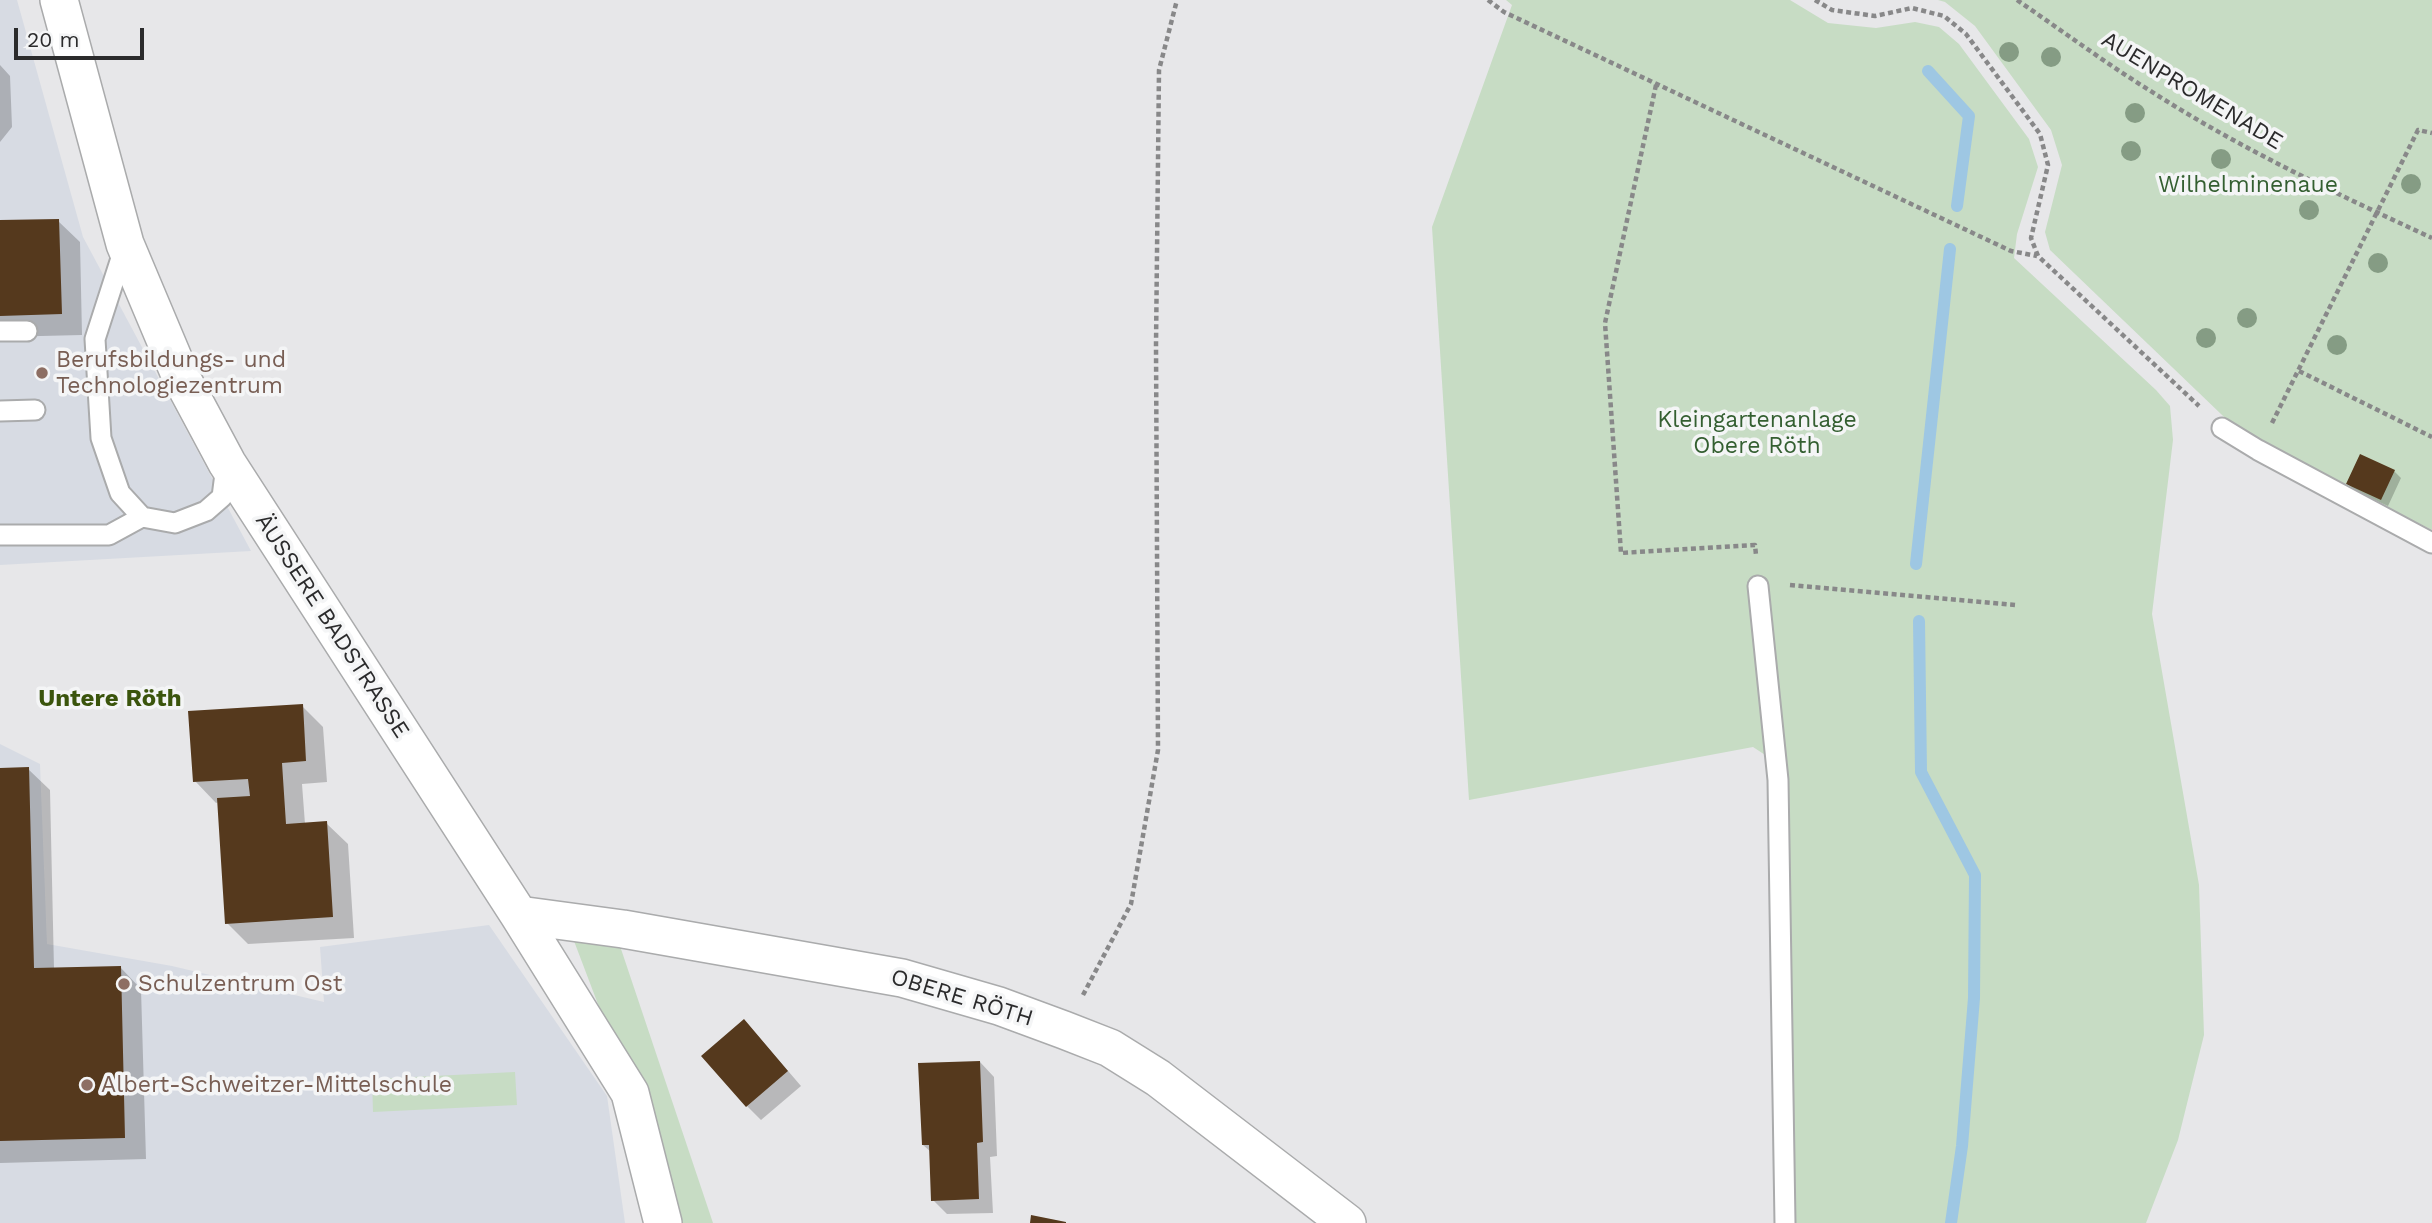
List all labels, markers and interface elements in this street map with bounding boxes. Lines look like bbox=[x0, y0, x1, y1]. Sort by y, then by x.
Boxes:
scale bar bbox=[18, 14, 147, 58]
street label: AUENPROMENADE bbox=[2096, 26, 2288, 156]
text: 20 m bbox=[27, 27, 79, 52]
park label: Wilhelminenaue bbox=[2158, 171, 2338, 199]
place label: Berufsbildungs- und Technologiezentrum bbox=[56, 346, 286, 400]
marker: Berufsbildungs- und Technologiezentrum bbox=[34, 365, 50, 381]
park label: Kleingartenanlage Obere Röth bbox=[1657, 406, 1857, 460]
street label: ÄUSSERE BADSTRASSE bbox=[249, 509, 415, 743]
district label: Untere Röth bbox=[38, 685, 182, 713]
street label: OBERE RÖTH bbox=[888, 963, 1036, 1033]
place label: Schulzentrum Ost bbox=[138, 970, 342, 998]
marker: Schulzentrum Ost bbox=[116, 976, 132, 992]
place label: Albert-Schweitzer-Mittelschule bbox=[101, 1071, 452, 1099]
marker: Albert-Schweitzer-Mittelschule bbox=[79, 1077, 95, 1093]

